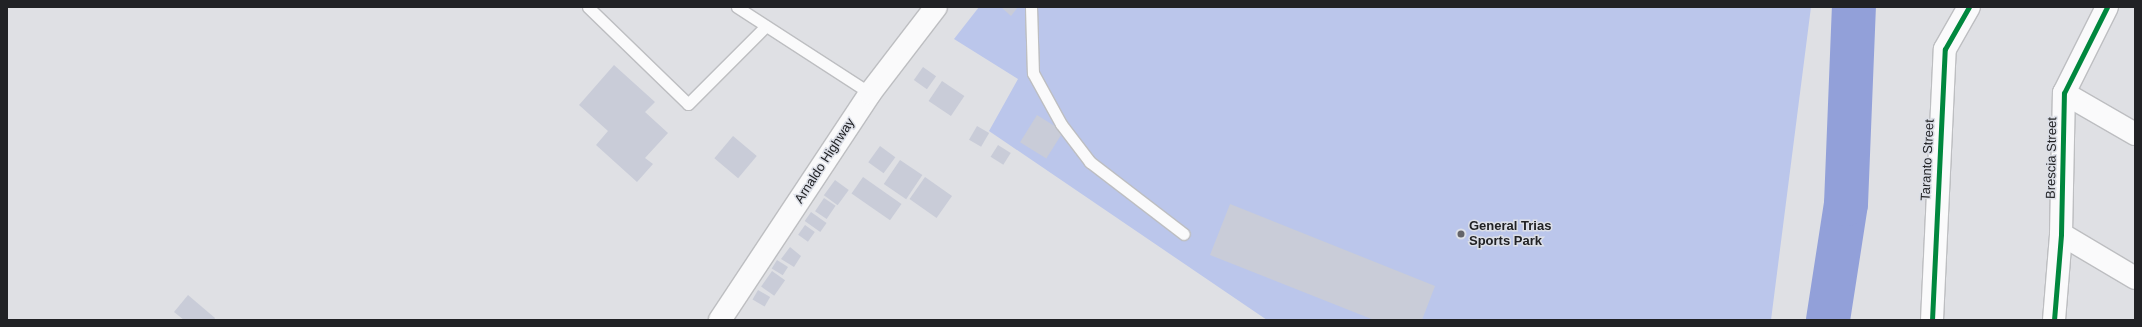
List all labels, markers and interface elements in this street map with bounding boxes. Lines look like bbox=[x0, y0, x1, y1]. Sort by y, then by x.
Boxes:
street label: Arnaldo Highway bbox=[792, 116, 858, 206]
street label: Brescia Street bbox=[2043, 117, 2061, 199]
street label: Taranto Street bbox=[1918, 119, 1938, 201]
place label: General Trias Sports Park bbox=[1469, 219, 1551, 250]
marker: General Trias Sports Park bbox=[1456, 229, 1466, 239]

